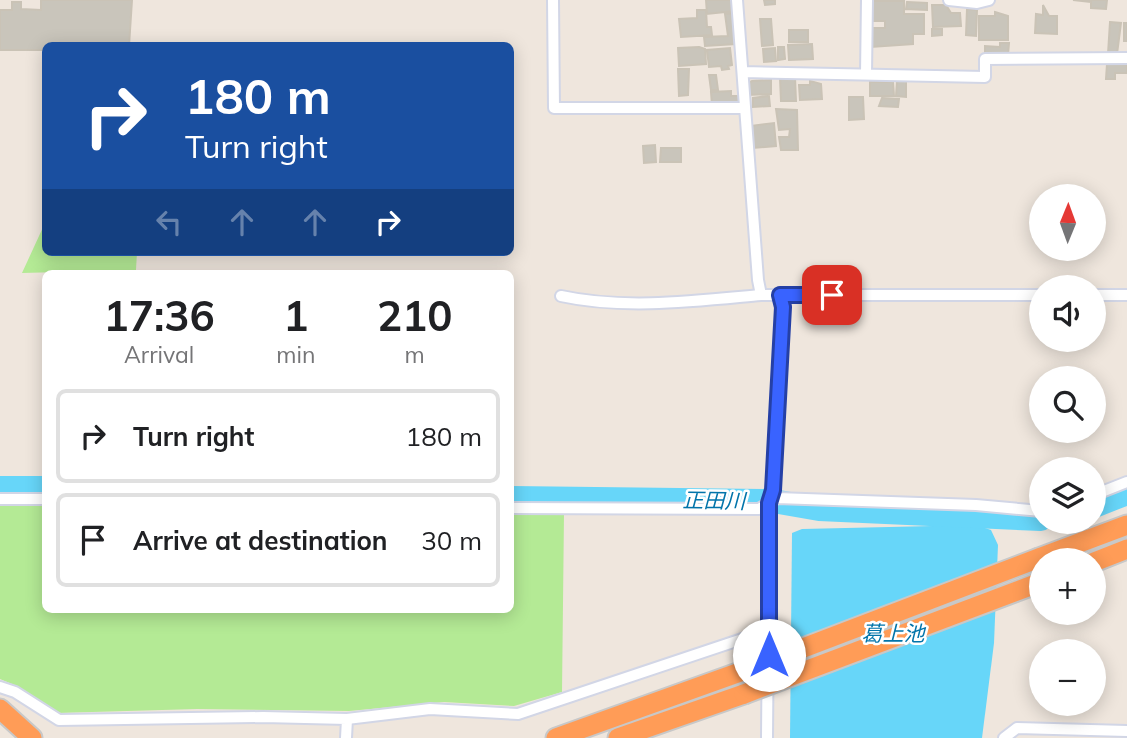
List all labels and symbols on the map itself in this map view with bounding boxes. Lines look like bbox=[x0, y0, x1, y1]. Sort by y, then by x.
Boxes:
north arrow bbox=[1029, 184, 1106, 261]
pin bbox=[802, 265, 862, 325]
water label: 正田川 bbox=[682, 486, 748, 514]
position arrow bbox=[732, 618, 806, 692]
water label: 葛上池 bbox=[862, 620, 926, 646]

